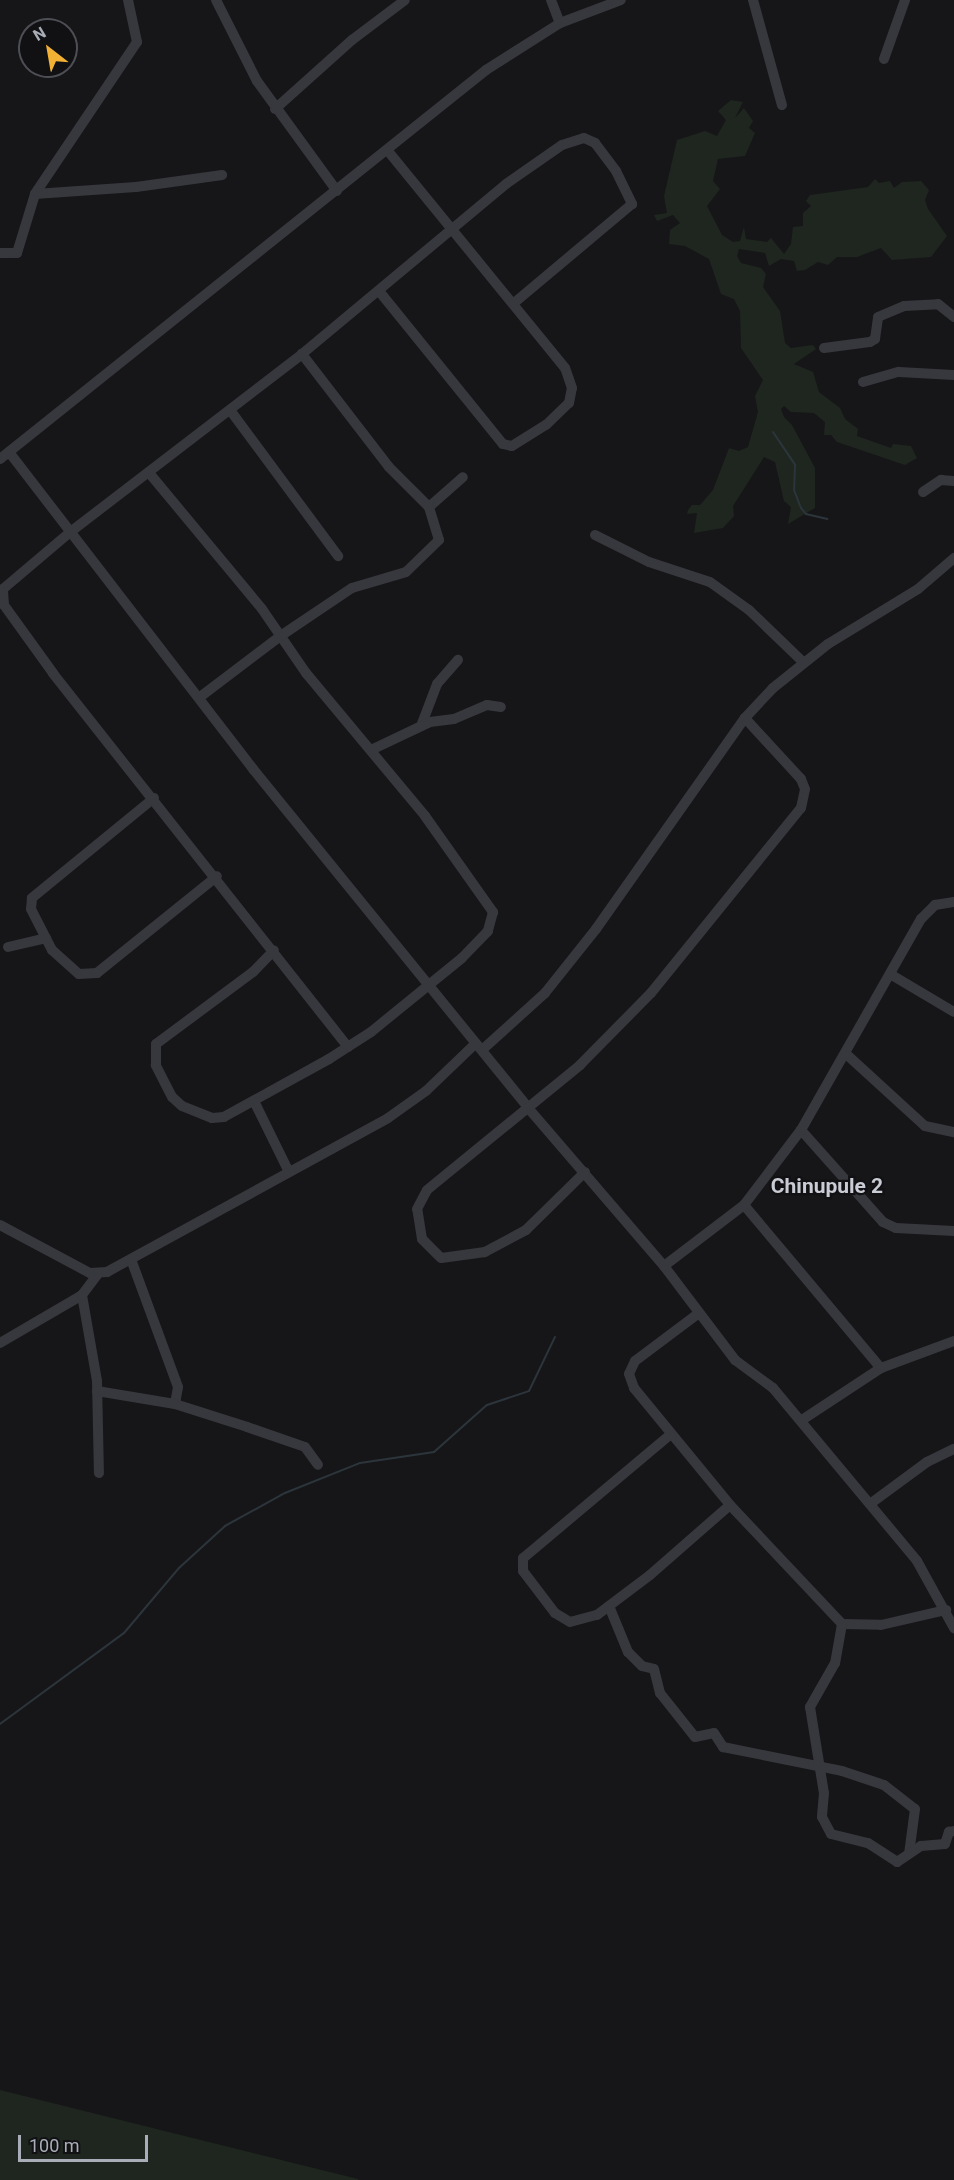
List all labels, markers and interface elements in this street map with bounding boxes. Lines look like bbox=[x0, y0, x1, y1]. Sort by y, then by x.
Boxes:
north arrow bbox=[18, 18, 78, 78]
text: N bbox=[30, 23, 49, 45]
district label: Chinupule 2 bbox=[771, 1173, 883, 1199]
scale bar bbox=[21, 2123, 152, 2161]
text: 100 m bbox=[29, 2135, 80, 2156]

